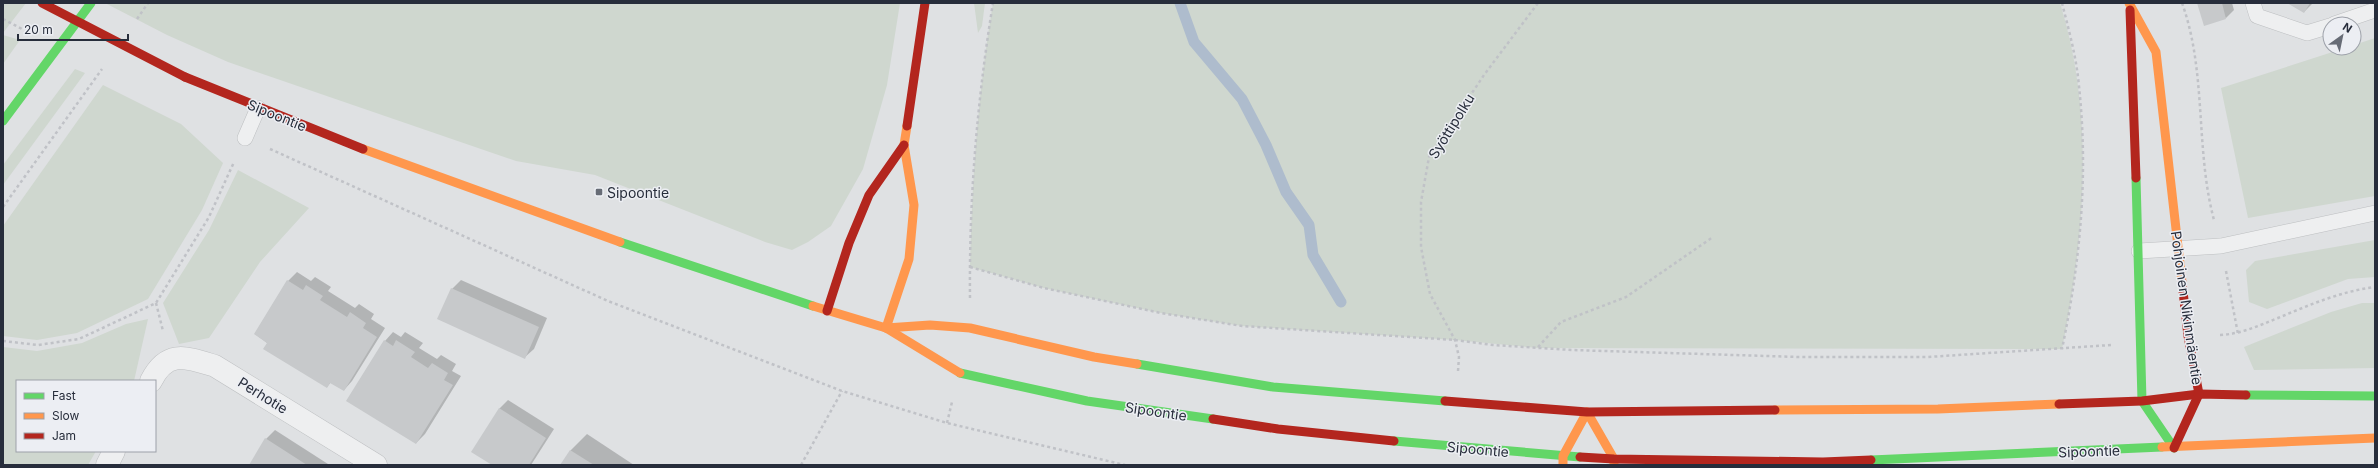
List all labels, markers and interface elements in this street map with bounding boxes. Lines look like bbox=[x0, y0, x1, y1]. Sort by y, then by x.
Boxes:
scale bar bbox=[18, 16, 128, 42]
north arrow bbox=[2322, 16, 2362, 56]
text: N bbox=[2340, 19, 2355, 36]
text: 20 m bbox=[24, 22, 53, 37]
street label: Syöttipolku bbox=[1424, 90, 1478, 162]
street label: Sipoontie bbox=[245, 95, 309, 135]
place label: Sipoontie bbox=[607, 184, 669, 201]
marker: Sipoontie bbox=[594, 187, 604, 197]
street label: Pohjoinen Nikinmäentie bbox=[2168, 230, 2206, 386]
street label: Perhotie bbox=[235, 373, 291, 417]
legend bbox=[16, 380, 156, 452]
text: Fast bbox=[52, 388, 76, 403]
street label: Sipoontie bbox=[1124, 398, 1188, 424]
text: Slow bbox=[52, 408, 80, 423]
text: Jam bbox=[52, 428, 76, 443]
street label: Sipoontie bbox=[1446, 438, 1510, 460]
street label: Sipoontie bbox=[2058, 441, 2120, 461]

